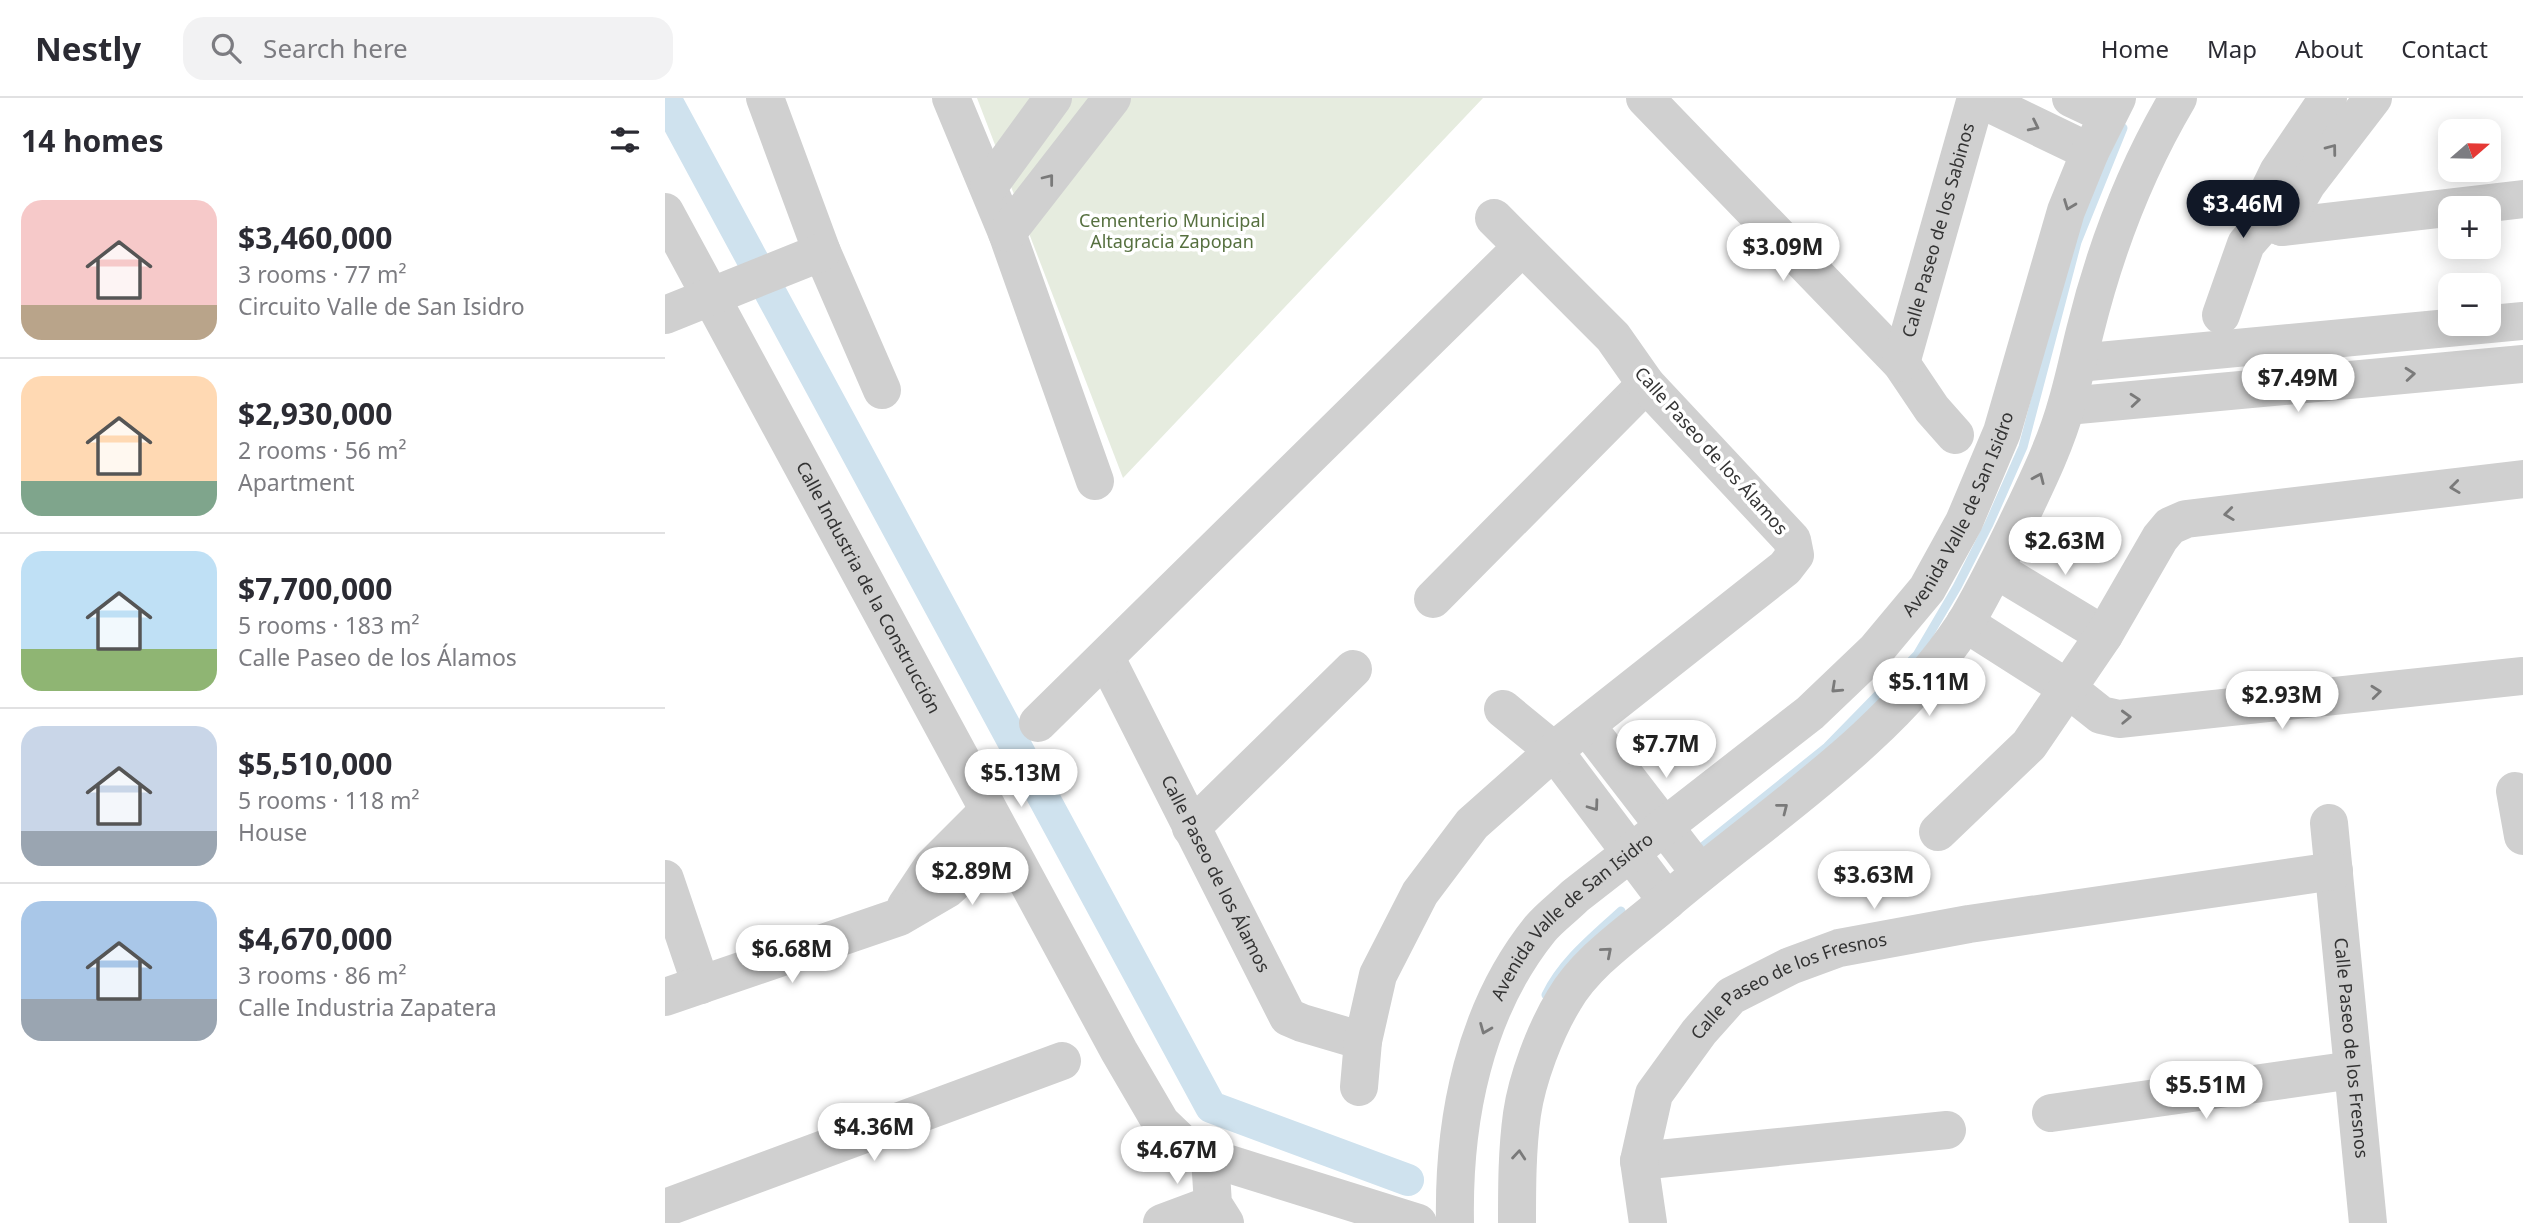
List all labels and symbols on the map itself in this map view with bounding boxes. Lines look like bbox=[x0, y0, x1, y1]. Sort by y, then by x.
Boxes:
one-way arrow bbox=[2027, 117, 2039, 131]
north arrow bbox=[2438, 119, 2501, 182]
street label: Calle Paseo de los Sabinos bbox=[1896, 120, 1979, 340]
one-way arrow bbox=[2324, 144, 2337, 157]
one-way arrow bbox=[1040, 174, 1053, 186]
pin: $3.46M bbox=[2186, 180, 2300, 240]
one-way arrow bbox=[2063, 198, 2077, 210]
park label: Cementerio Municipal Altagracia Zapopan bbox=[1079, 208, 1265, 253]
pin: $3.09M bbox=[1726, 223, 1840, 283]
pin: $7.49M bbox=[2241, 354, 2355, 414]
street label: Calle Paseo de los Álamos bbox=[1630, 361, 1794, 539]
one-way arrow bbox=[2405, 367, 2416, 382]
one-way arrow bbox=[2129, 392, 2141, 407]
street label: Avenida Valle de San Isidro bbox=[1896, 409, 2018, 621]
street label: Calle Industria de la Construcción bbox=[791, 457, 947, 717]
one-way arrow bbox=[2031, 473, 2045, 485]
one-way arrow bbox=[2449, 480, 2461, 495]
one-way arrow bbox=[2223, 506, 2234, 521]
pin: $2.63M bbox=[2008, 518, 2122, 577]
pin: $5.11M bbox=[1872, 658, 1986, 718]
pin: $2.93M bbox=[2225, 672, 2339, 731]
one-way arrow bbox=[1831, 680, 1844, 693]
one-way arrow bbox=[2371, 684, 2382, 699]
one-way arrow bbox=[2121, 710, 2132, 725]
pin: $7.7M bbox=[1617, 720, 1715, 780]
pin: $5.13M bbox=[964, 750, 1078, 809]
street label: Calle Paseo de los Álamos bbox=[1156, 771, 1276, 976]
one-way arrow bbox=[1586, 799, 1598, 811]
one-way arrow bbox=[1775, 803, 1787, 816]
street label: Avenida Valle de San Isidro bbox=[1485, 827, 1658, 1004]
pin: $2.89M bbox=[915, 848, 1029, 907]
pin: $3.63M bbox=[1817, 852, 1931, 911]
pin: $6.68M bbox=[735, 926, 849, 985]
street label: Calle Paseo de los Fresnos bbox=[1685, 926, 1889, 1044]
street label: Calle Paseo de los Fresnos bbox=[2329, 936, 2375, 1159]
one-way arrow bbox=[1599, 948, 1612, 960]
one-way arrow bbox=[1479, 1023, 1493, 1035]
pin: $5.51M bbox=[2149, 1062, 2263, 1121]
pin: $4.36M bbox=[817, 1104, 931, 1163]
pin: $4.67M bbox=[1120, 1126, 1234, 1186]
one-way arrow bbox=[1511, 1149, 1526, 1160]

